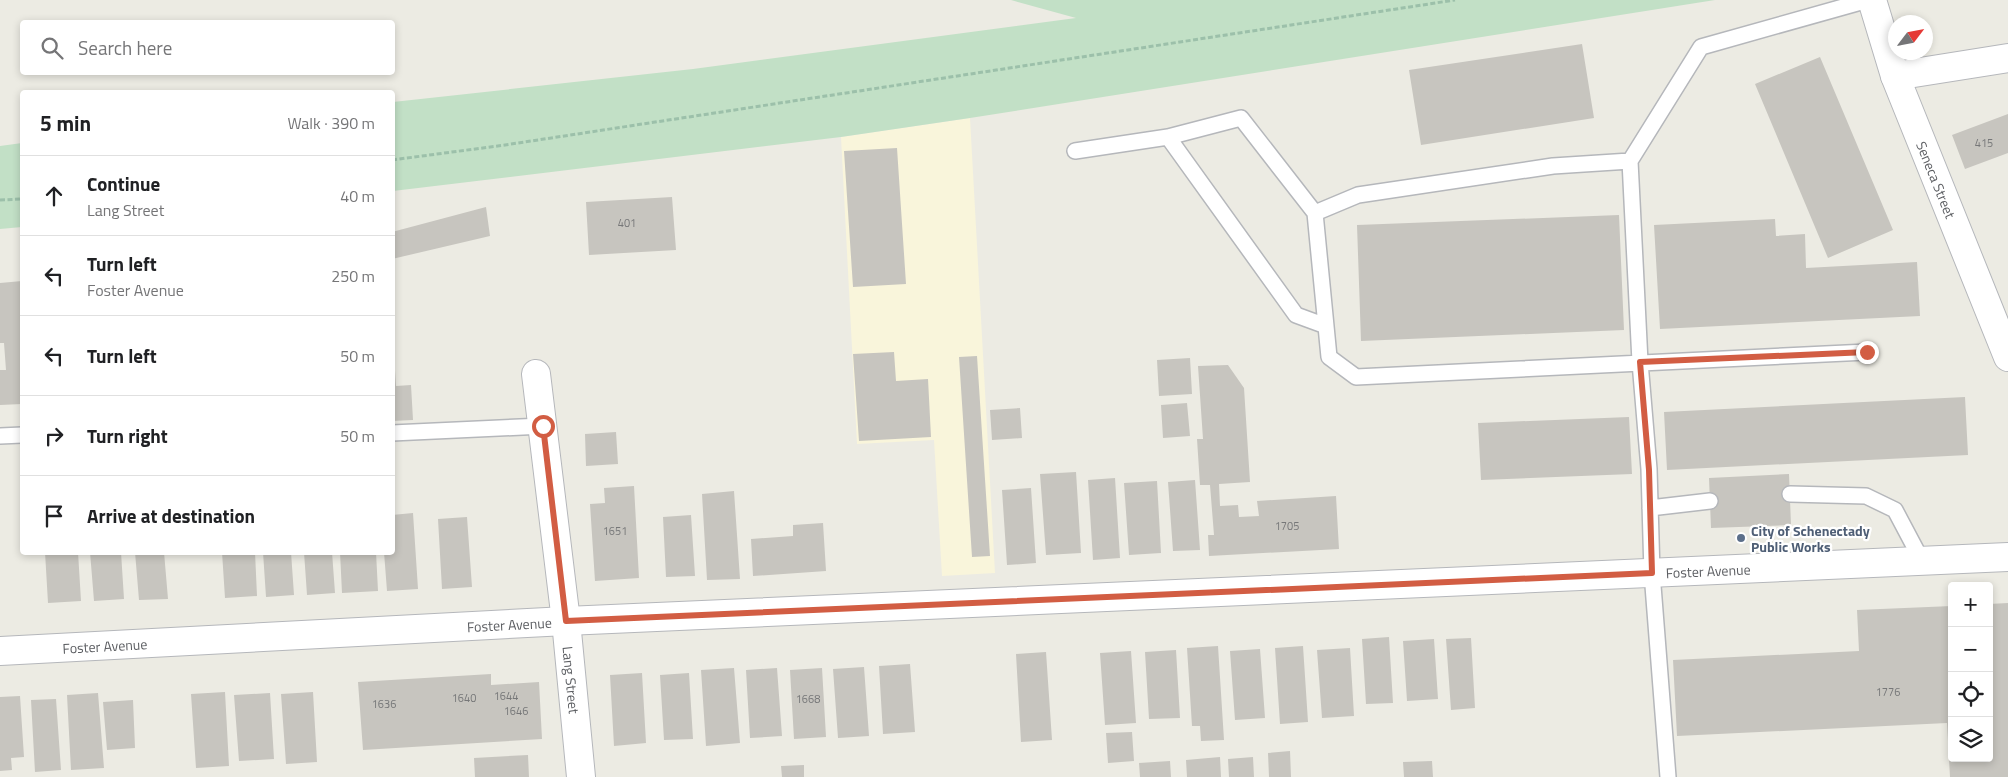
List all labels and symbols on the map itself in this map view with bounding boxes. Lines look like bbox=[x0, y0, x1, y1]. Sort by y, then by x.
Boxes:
north arrow bbox=[1888, 15, 1933, 60]
house number: 415 bbox=[1975, 135, 1993, 151]
street label: Seneca Street bbox=[1912, 138, 1962, 221]
house number: 401 bbox=[618, 215, 636, 231]
route end bbox=[1856, 341, 1879, 364]
route start bbox=[532, 415, 555, 438]
house number: 1705 bbox=[1275, 518, 1299, 534]
place label: City of Schenectady Public Works bbox=[1751, 520, 1870, 557]
house number: 1651 bbox=[603, 523, 627, 539]
marker: City of Schenectady Public Works bbox=[1735, 532, 1747, 544]
street label: Foster Avenue bbox=[1665, 558, 1751, 583]
street label: Foster Avenue bbox=[466, 611, 552, 637]
street label: Foster Avenue bbox=[62, 633, 148, 658]
street label: Lang Street bbox=[558, 645, 585, 715]
house number: 1776 bbox=[1876, 684, 1900, 700]
house number: 1644 bbox=[494, 688, 518, 704]
house number: 1640 bbox=[452, 690, 476, 706]
house number: 1668 bbox=[796, 691, 820, 707]
house number: 1636 bbox=[372, 696, 396, 712]
house number: 1646 bbox=[504, 703, 528, 719]

